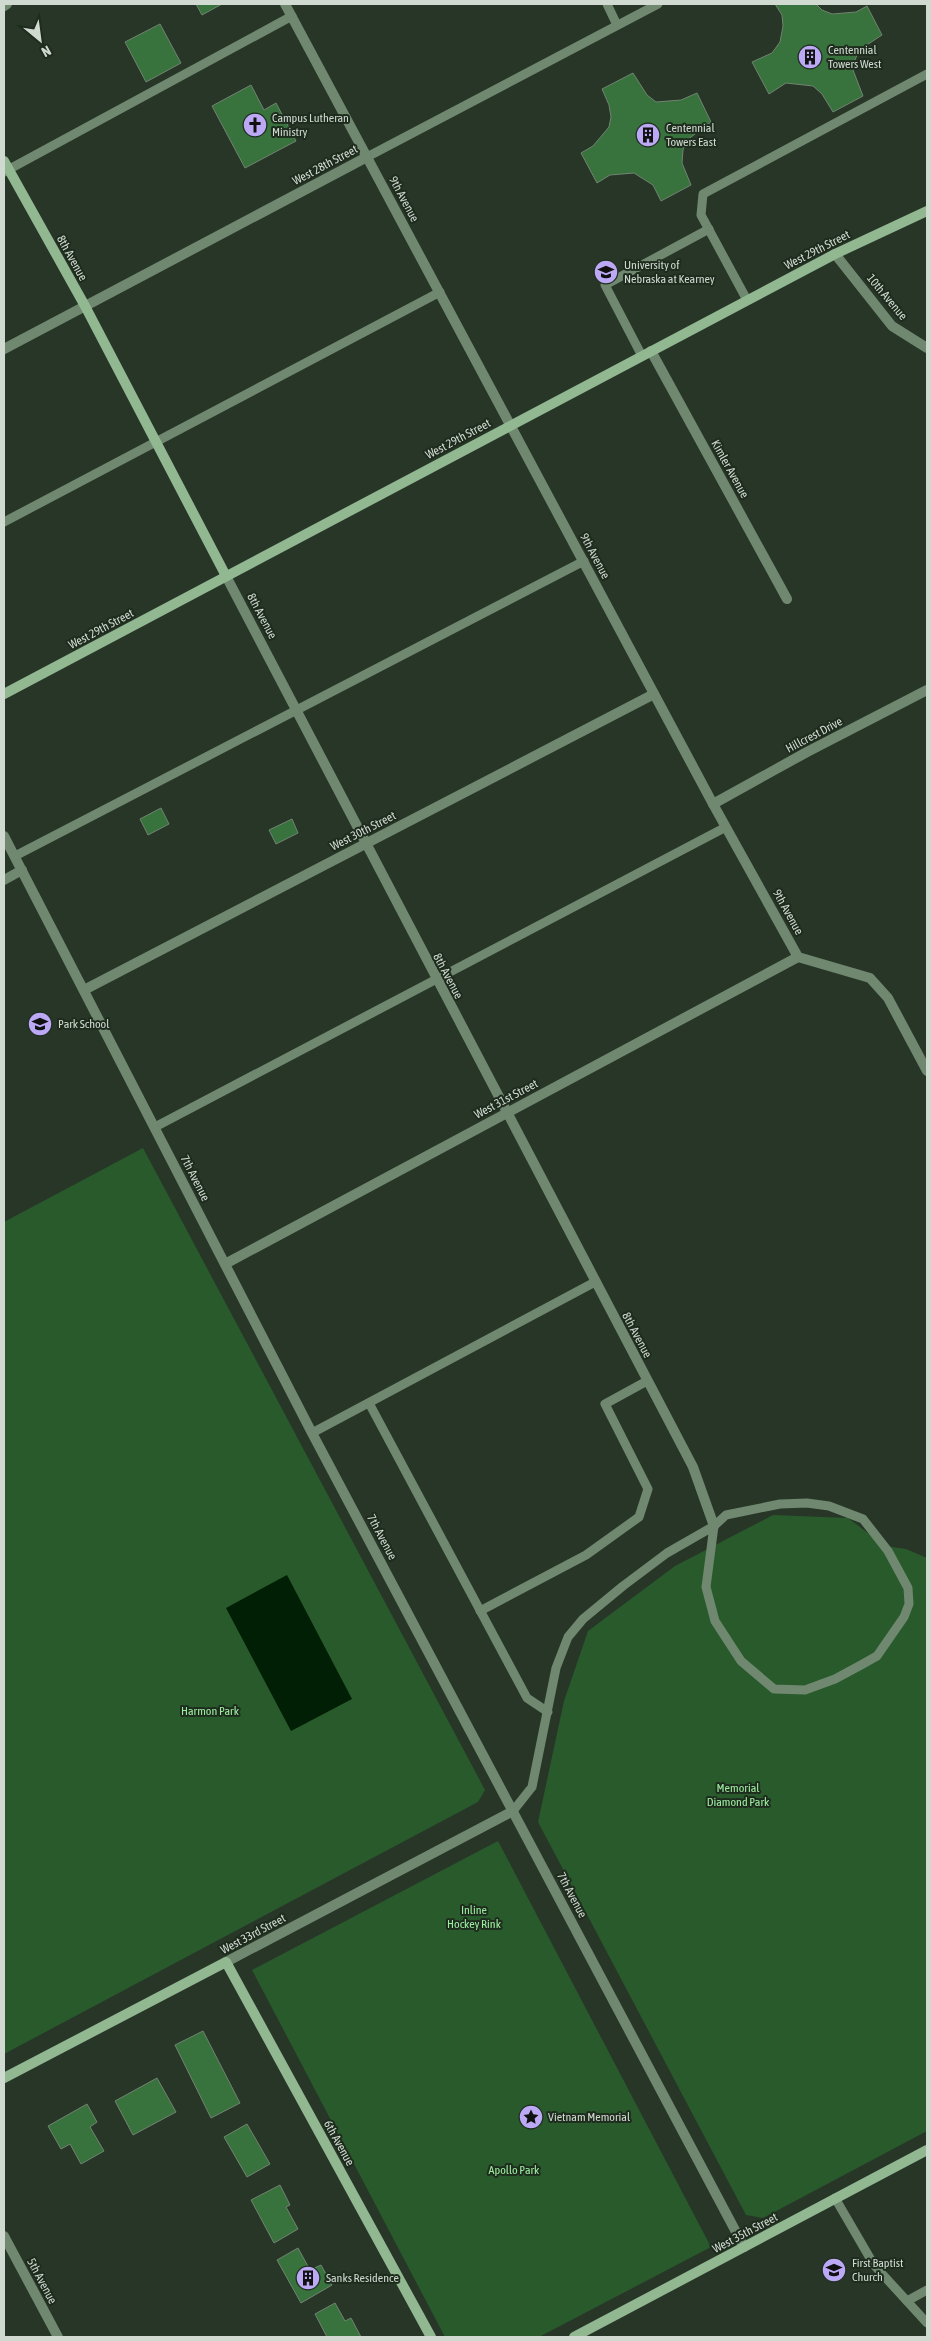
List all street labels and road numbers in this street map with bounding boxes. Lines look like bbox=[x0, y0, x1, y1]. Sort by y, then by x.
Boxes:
street label: West 28th Street bbox=[290, 142, 360, 188]
street label: 9th Avenue bbox=[386, 174, 422, 224]
street label: West 29th Street bbox=[782, 227, 853, 273]
street label: 8th Avenue bbox=[54, 233, 90, 283]
street label: 10th Avenue bbox=[864, 271, 910, 323]
street label: West 29th Street bbox=[423, 416, 493, 462]
street label: Kimler Avenue bbox=[708, 438, 752, 500]
street label: 9th Avenue bbox=[577, 531, 613, 581]
street label: 8th Avenue bbox=[244, 591, 280, 641]
street label: West 29th Street bbox=[66, 606, 136, 652]
street label: Hillcrest Drive bbox=[783, 714, 845, 756]
street label: West 30th Street bbox=[328, 808, 399, 854]
street label: 9th Avenue bbox=[770, 887, 806, 937]
street label: 8th Avenue bbox=[430, 951, 466, 1001]
street label: West 31st Street bbox=[472, 1076, 541, 1122]
street label: 7th Avenue bbox=[177, 1153, 213, 1203]
street label: 8th Avenue bbox=[619, 1310, 655, 1360]
street label: 7th Avenue bbox=[364, 1512, 400, 1562]
street label: 7th Avenue bbox=[554, 1870, 590, 1920]
street label: West 33rd Street bbox=[218, 1911, 288, 1957]
street label: 6th Avenue bbox=[321, 2118, 357, 2168]
street label: West 35th Street bbox=[710, 2210, 780, 2256]
street label: 5th Avenue bbox=[24, 2256, 60, 2306]

